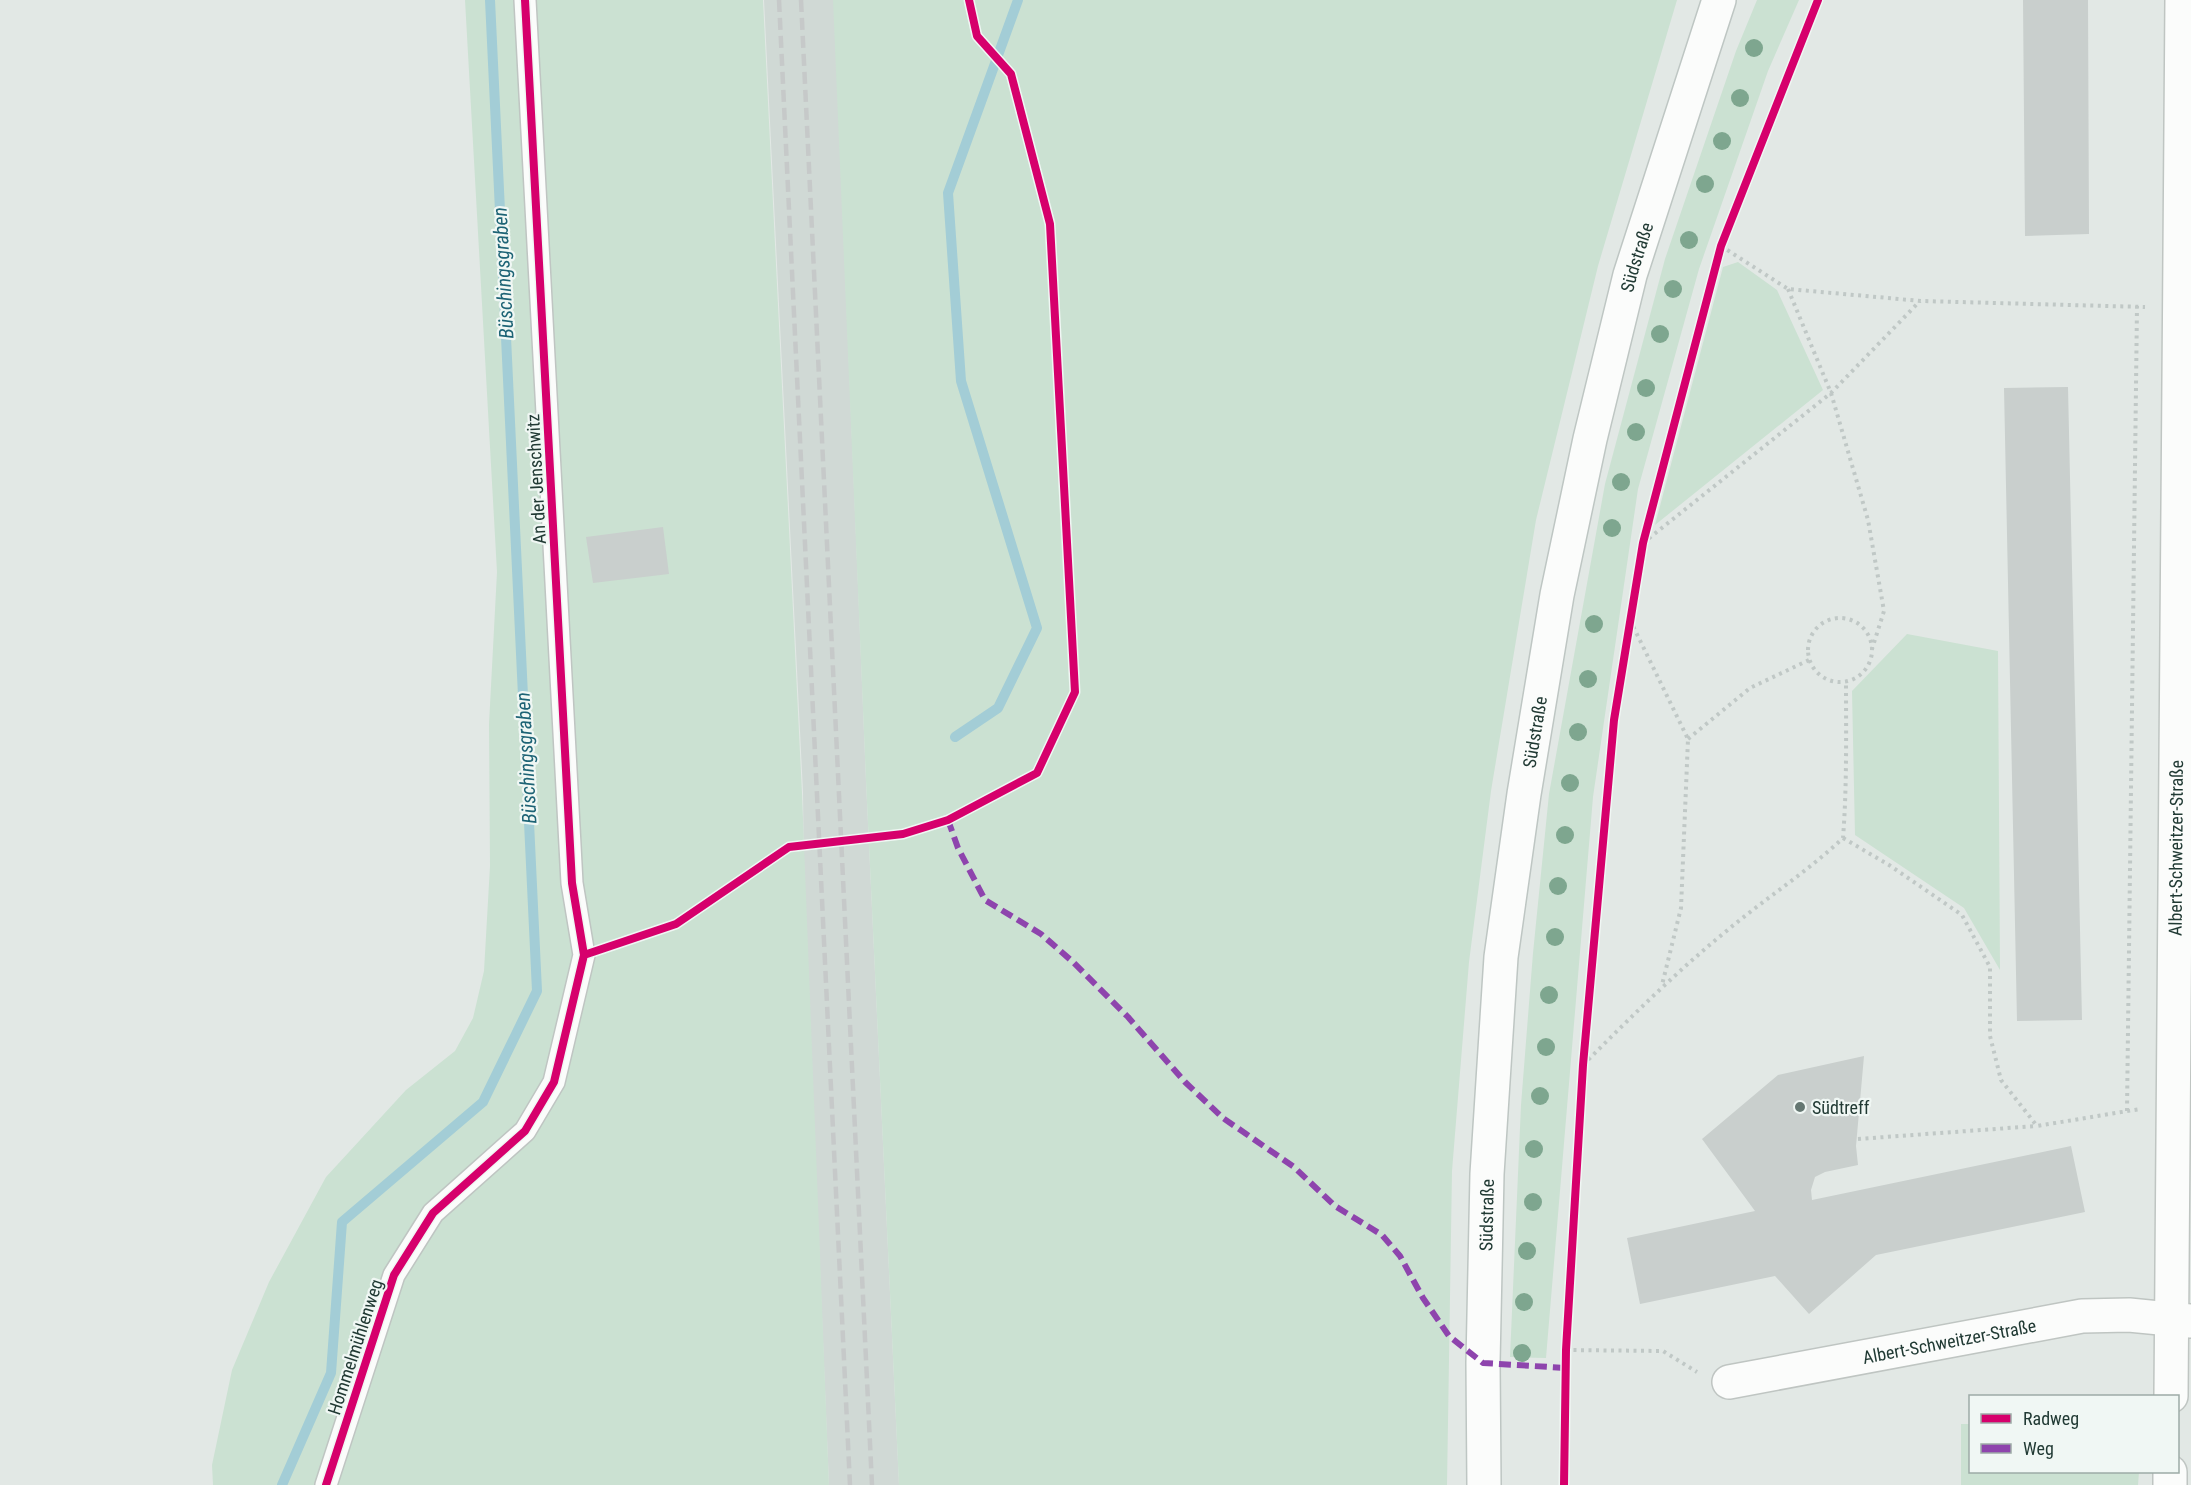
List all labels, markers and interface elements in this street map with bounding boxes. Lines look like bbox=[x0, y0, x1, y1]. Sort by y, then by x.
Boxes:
water label: Büschingsgraben bbox=[488, 207, 518, 339]
street label: Südstraße bbox=[1616, 219, 1657, 294]
street label: An der Jenschwitz bbox=[522, 413, 550, 545]
water label: Büschingsgraben bbox=[511, 692, 541, 824]
street label: Südstraße bbox=[1518, 695, 1551, 769]
street label: Albert-Schweitzer-Straße bbox=[2164, 760, 2187, 936]
place label: Südtreff bbox=[1812, 1097, 1870, 1118]
marker: Südtreff bbox=[1793, 1100, 1807, 1114]
street label: Südstraße bbox=[1475, 1179, 1497, 1251]
street label: Hommelmühlenweg bbox=[323, 1277, 387, 1417]
street label: Albert-Schweitzer-Straße bbox=[1861, 1314, 2038, 1367]
legend bbox=[1969, 1395, 2179, 1473]
text: Radweg bbox=[2023, 1408, 2079, 1429]
text: Weg bbox=[2023, 1438, 2054, 1459]

